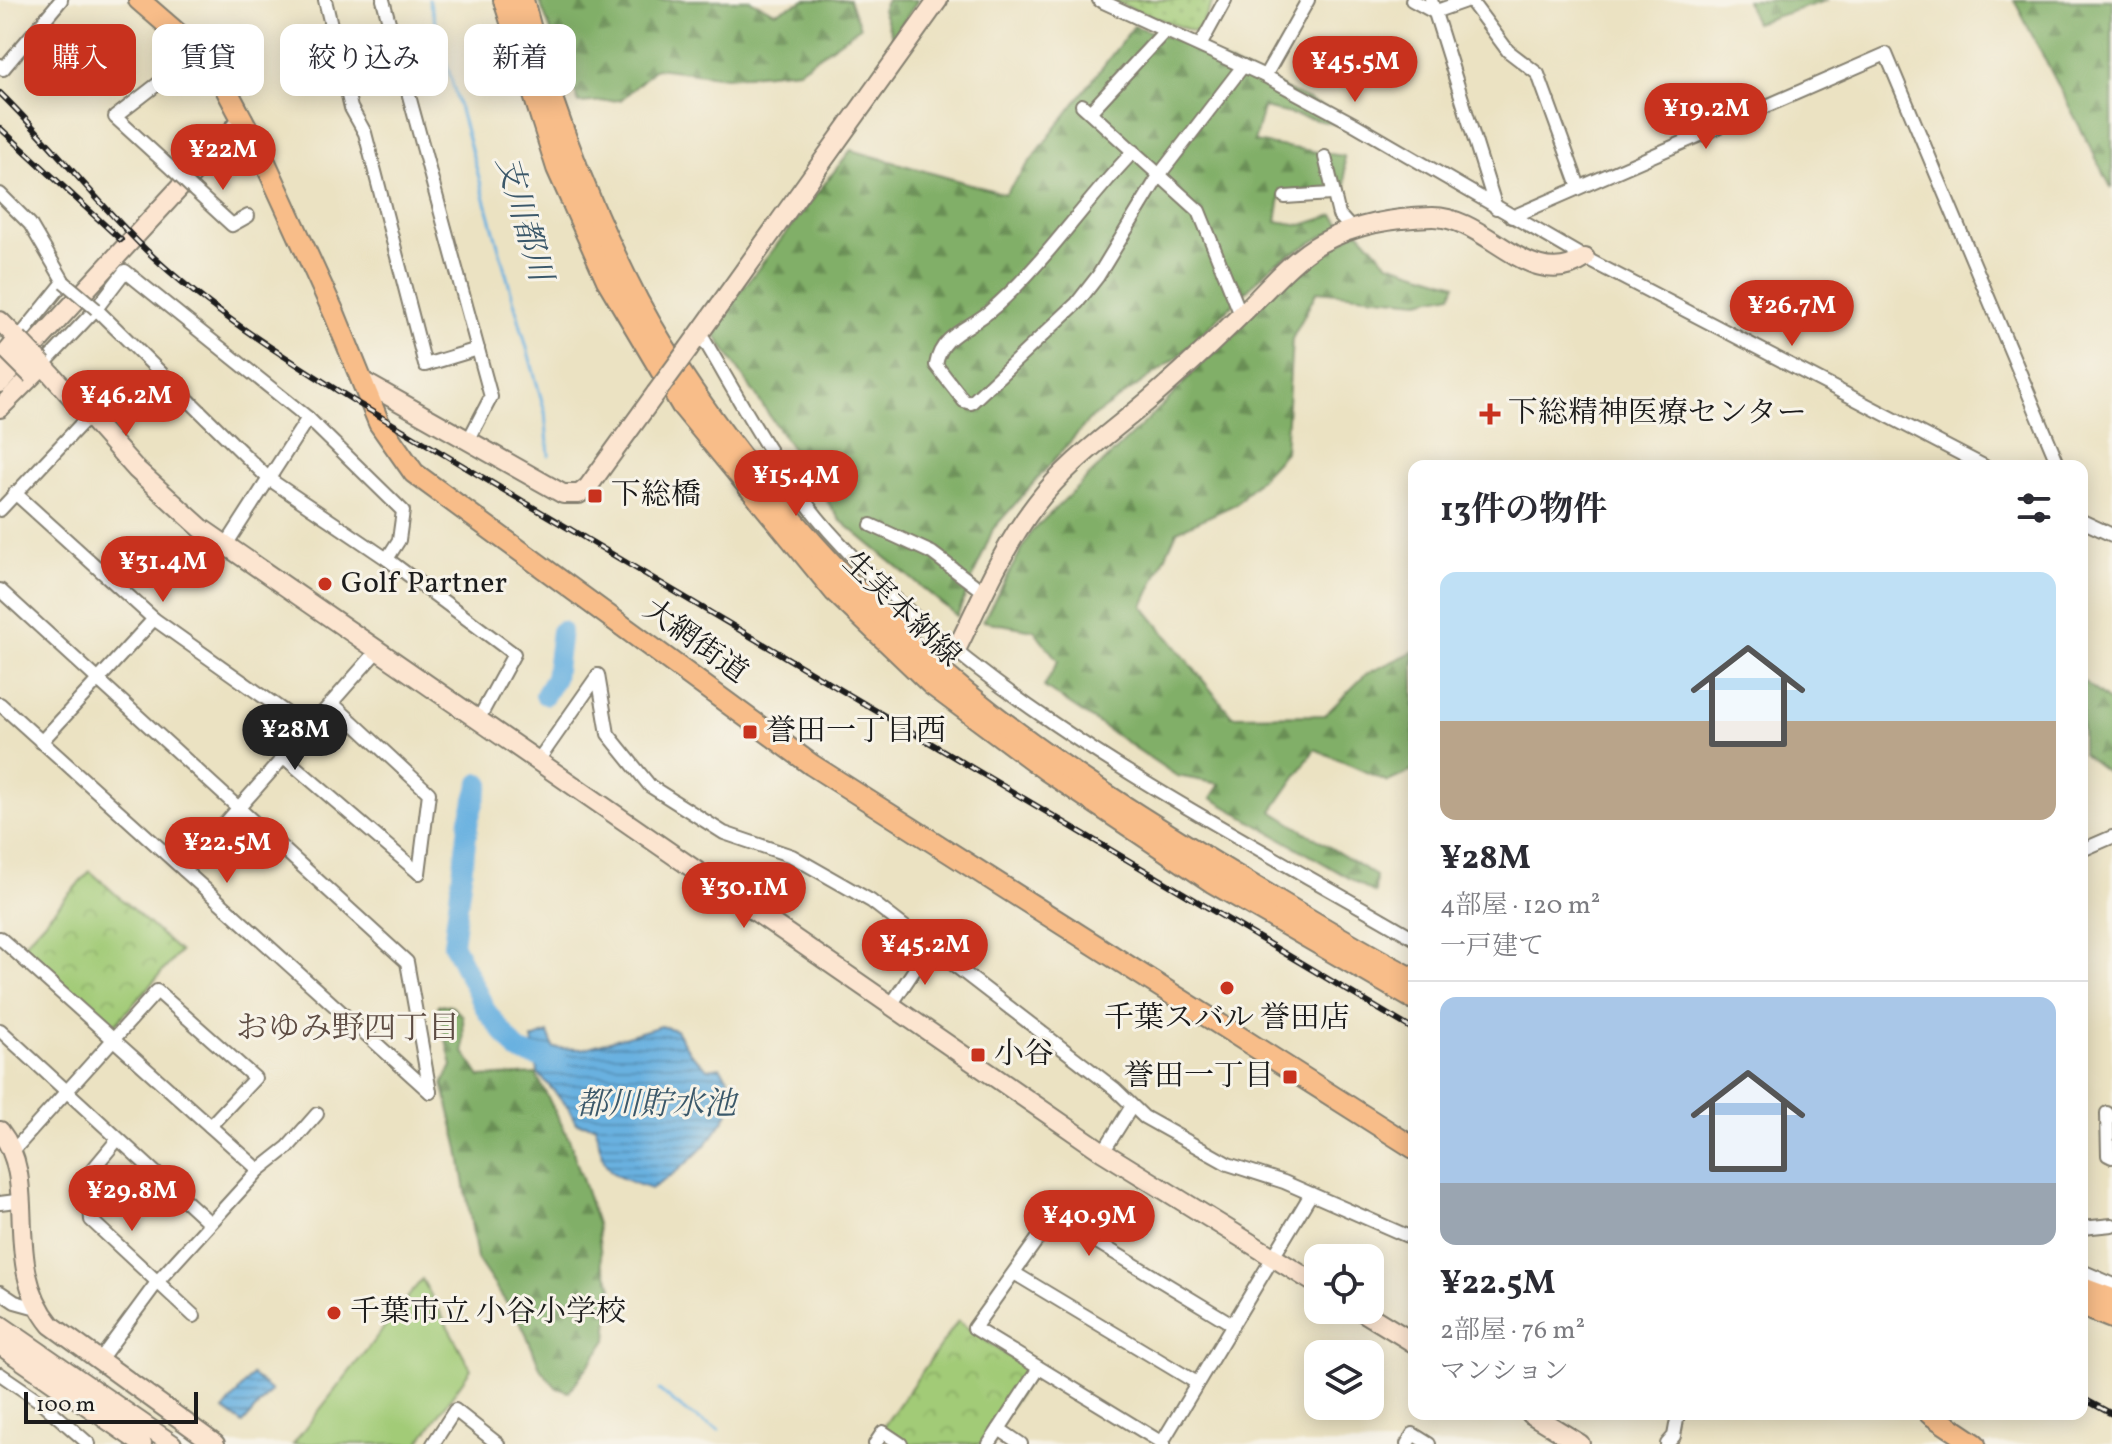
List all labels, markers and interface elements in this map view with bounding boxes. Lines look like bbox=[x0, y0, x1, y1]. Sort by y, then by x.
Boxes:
chip: 購入 bbox=[24, 24, 136, 96]
chip: 賃貸 bbox=[152, 24, 264, 96]
chip: 絞り込み bbox=[280, 24, 448, 96]
chip: 新着 bbox=[464, 24, 576, 96]
pin: ¥45.5M bbox=[1290, 36, 1420, 104]
text: ¥45.5M bbox=[1310, 44, 1400, 80]
pin: ¥19.2M bbox=[1641, 83, 1771, 151]
text: ¥19.2M bbox=[1662, 91, 1750, 127]
pin: ¥22M bbox=[176, 124, 270, 192]
text: ¥22M bbox=[189, 132, 257, 168]
water label: 支川都川 bbox=[483, 151, 562, 289]
pin: ¥26.7M bbox=[1727, 280, 1857, 348]
text: ¥26.7M bbox=[1748, 288, 1836, 324]
pin: ¥46.2M bbox=[61, 370, 191, 438]
text: ¥46.2M bbox=[80, 378, 172, 414]
place label: 下総精神医療センター bbox=[1508, 393, 1807, 435]
marker: 下総精神医療センター bbox=[1479, 403, 1501, 425]
pin: ¥15.4M bbox=[731, 450, 861, 518]
text: ¥15.4M bbox=[752, 458, 840, 494]
place label: 下総橋 bbox=[611, 475, 701, 517]
icon: filters bbox=[2012, 486, 2056, 530]
marker: 下総橋 bbox=[586, 487, 604, 505]
text: 13件の物件 bbox=[1440, 488, 1607, 535]
pin: ¥31.4M bbox=[98, 536, 228, 604]
street label: 生実本納線 bbox=[832, 543, 970, 677]
text: ¥31.4M bbox=[119, 544, 207, 580]
place label: Golf Partner bbox=[341, 563, 507, 605]
marker: Golf Partner bbox=[316, 575, 334, 593]
street label: 大網街道 bbox=[634, 590, 756, 694]
icon: home bbox=[1676, 624, 1820, 768]
pin: ¥28M bbox=[248, 704, 342, 772]
place label: 誉田一丁目西 bbox=[766, 711, 946, 753]
text: ¥28M bbox=[260, 712, 330, 748]
marker: 誉田一丁目西 bbox=[741, 723, 759, 741]
pin: ¥22.5M bbox=[162, 817, 292, 885]
text: ¥22.5M bbox=[183, 825, 271, 861]
text: ¥28M bbox=[1440, 836, 1531, 883]
pin: ¥30.1M bbox=[679, 862, 809, 930]
text: ¥30.1M bbox=[700, 870, 788, 906]
text: 4部屋 · 120 m² bbox=[1440, 888, 1600, 924]
pin: ¥45.2M bbox=[860, 919, 990, 987]
text: ¥45.2M bbox=[880, 927, 970, 963]
text: 一戸建て bbox=[1440, 929, 1544, 965]
marker: 千葉スバル 誉田店 bbox=[1218, 979, 1236, 997]
place label: 千葉スバル 誉田店 bbox=[1104, 998, 1350, 1040]
district label: おゆみ野四丁目 bbox=[236, 1008, 460, 1052]
place label: 小谷 bbox=[994, 1034, 1054, 1076]
marker: 小谷 bbox=[969, 1046, 987, 1064]
icon: home bbox=[1676, 1049, 1820, 1193]
place label: 誉田一丁目 bbox=[1124, 1056, 1274, 1098]
marker: 誉田一丁目 bbox=[1281, 1068, 1299, 1086]
water label: 都川貯水池 bbox=[576, 1084, 739, 1128]
pin: ¥29.8M bbox=[67, 1165, 197, 1233]
text: ¥29.8M bbox=[87, 1173, 177, 1209]
pin: ¥40.9M bbox=[1024, 1190, 1154, 1258]
text: ¥40.9M bbox=[1042, 1198, 1136, 1234]
map controls bbox=[1304, 1244, 1384, 1420]
button: locate bbox=[1304, 1244, 1384, 1324]
text: ¥22.5M bbox=[1440, 1261, 1555, 1308]
place label: 千葉市立 小谷小学校 bbox=[350, 1292, 626, 1334]
marker: 千葉市立 小谷小学校 bbox=[325, 1304, 343, 1322]
text: 2部屋 · 76 m² bbox=[1440, 1313, 1585, 1349]
button: layers bbox=[1304, 1340, 1384, 1420]
text: マンション bbox=[1440, 1354, 1569, 1390]
scale bar bbox=[24, 1388, 198, 1424]
text: 100 m bbox=[36, 1390, 95, 1421]

